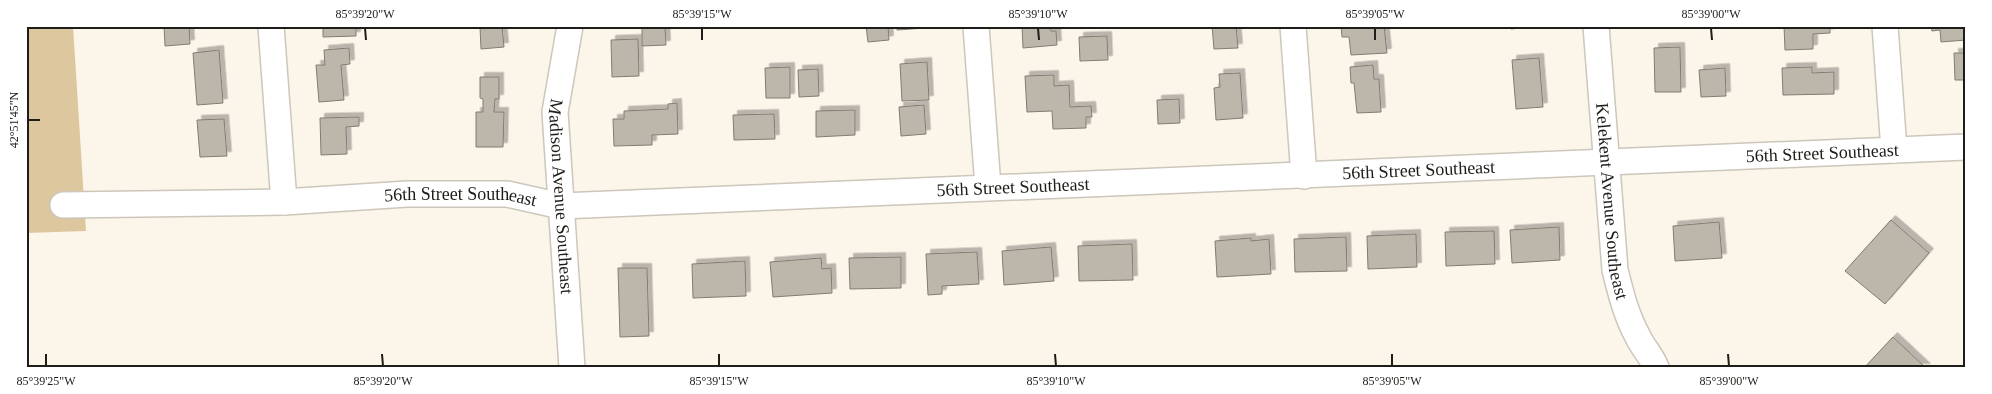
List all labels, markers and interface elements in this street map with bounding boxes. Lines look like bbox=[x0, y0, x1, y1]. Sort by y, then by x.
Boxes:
text: 85°39'20"W bbox=[335, 7, 395, 21]
text: 85°39'15"W bbox=[672, 7, 732, 21]
text: 85°39'10"W bbox=[1008, 7, 1068, 21]
text: 85°39'05"W bbox=[1345, 7, 1405, 21]
text: 85°39'00"W bbox=[1681, 7, 1741, 21]
text: 42°51'45"N bbox=[7, 91, 21, 148]
street label: Madison Avenue Southeast bbox=[545, 97, 577, 295]
street label: Kelekent Avenue Southeast bbox=[1592, 102, 1632, 302]
street label: 56th Street Southeast bbox=[1745, 140, 1899, 166]
street label: 56th Street Southeast bbox=[1342, 157, 1496, 183]
street label: 56th Street Southeast bbox=[936, 174, 1090, 200]
street label: 56th Street Southeast bbox=[384, 184, 539, 210]
text: 85°39'25"W bbox=[16, 374, 76, 388]
text: 85°39'20"W bbox=[353, 374, 413, 388]
text: 85°39'15"W bbox=[689, 374, 749, 388]
text: 85°39'10"W bbox=[1026, 374, 1086, 388]
text: 85°39'05"W bbox=[1362, 374, 1422, 388]
text: 85°39'00"W bbox=[1699, 374, 1759, 388]

